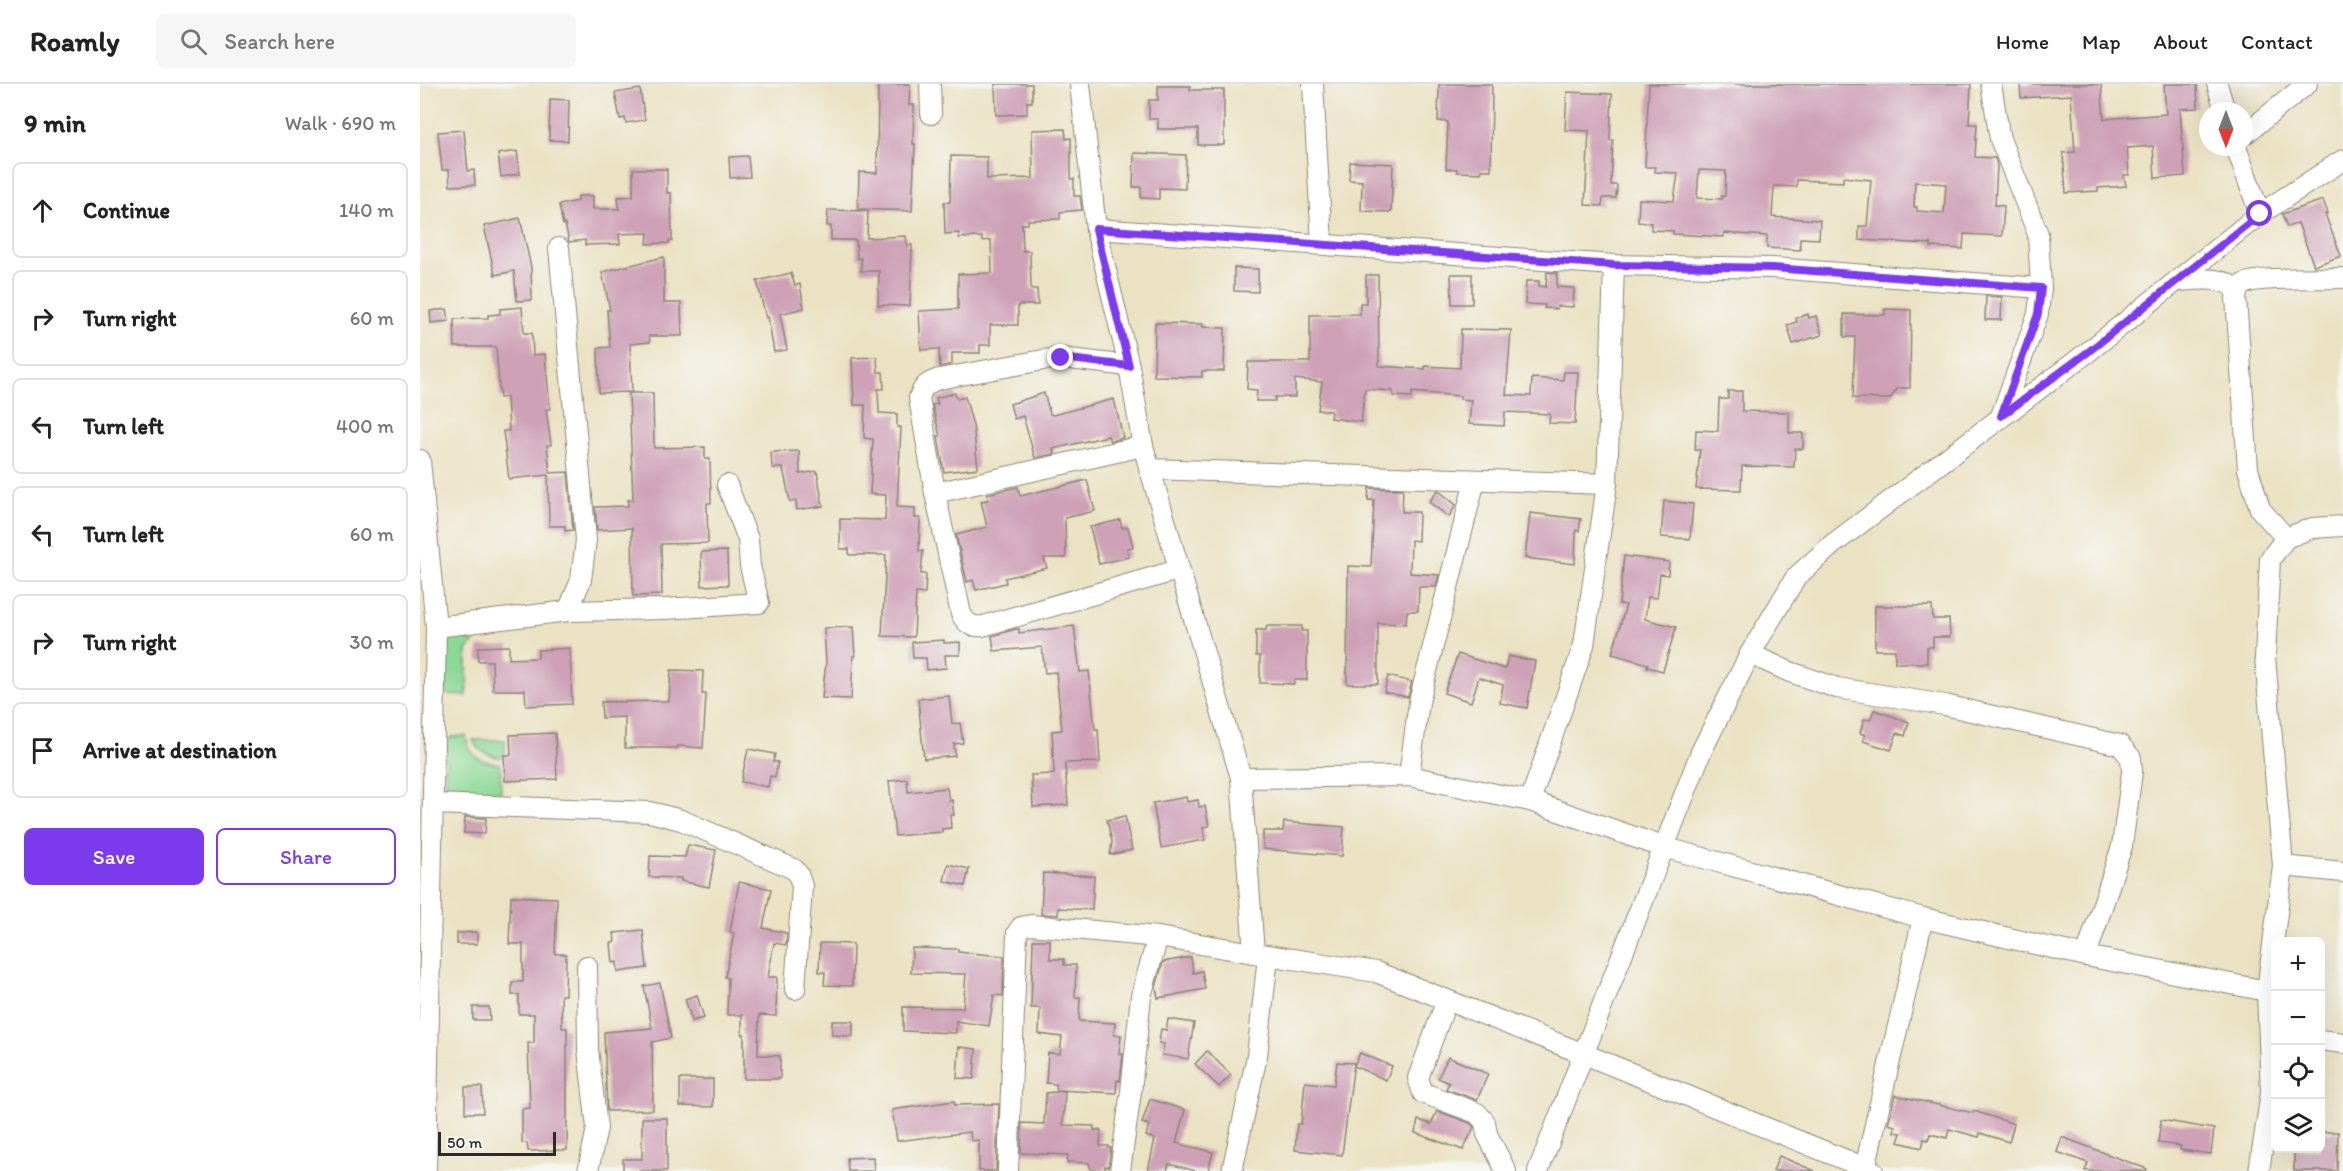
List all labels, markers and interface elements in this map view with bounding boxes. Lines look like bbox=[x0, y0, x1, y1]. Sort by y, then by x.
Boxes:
search box bbox=[156, 14, 576, 68]
text: Roamly bbox=[30, 24, 120, 58]
icon: search bbox=[177, 25, 210, 58]
text: Search here bbox=[225, 28, 335, 55]
text: Home bbox=[1996, 29, 2049, 54]
text: Map bbox=[2082, 29, 2121, 54]
text: About bbox=[2154, 29, 2208, 54]
text: Contact bbox=[2241, 29, 2313, 54]
north arrow bbox=[2199, 102, 2253, 156]
text: 9 min bbox=[24, 107, 86, 139]
text: Walk · 690 m bbox=[285, 111, 396, 135]
icon: ahead bbox=[26, 194, 59, 227]
text: Continue bbox=[83, 197, 170, 224]
text: 140 m bbox=[339, 198, 394, 222]
route start bbox=[2246, 200, 2272, 226]
icon: right bbox=[26, 302, 59, 335]
text: Turn right bbox=[83, 305, 177, 332]
text: 60 m bbox=[350, 306, 394, 330]
route end bbox=[1047, 344, 1073, 370]
icon: left bbox=[26, 410, 59, 443]
text: Turn left bbox=[83, 413, 164, 440]
text: 400 m bbox=[336, 414, 394, 438]
icon: left bbox=[26, 518, 59, 551]
text: Turn left bbox=[83, 521, 164, 548]
text: 60 m bbox=[350, 522, 394, 546]
icon: right bbox=[26, 626, 59, 659]
text: Turn right bbox=[83, 629, 177, 656]
text: 30 m bbox=[349, 630, 394, 654]
icon: arrive bbox=[26, 734, 59, 767]
text: Arrive at destination bbox=[83, 737, 277, 764]
button: Save bbox=[24, 828, 204, 885]
button: Share bbox=[216, 828, 396, 885]
map controls bbox=[2271, 937, 2325, 1153]
button: + bbox=[2271, 937, 2325, 991]
button: − bbox=[2271, 991, 2325, 1045]
button: locate bbox=[2271, 1045, 2325, 1099]
button: layers bbox=[2271, 1099, 2325, 1153]
scale bar bbox=[438, 1129, 556, 1156]
text: 50 m bbox=[447, 1133, 482, 1152]

